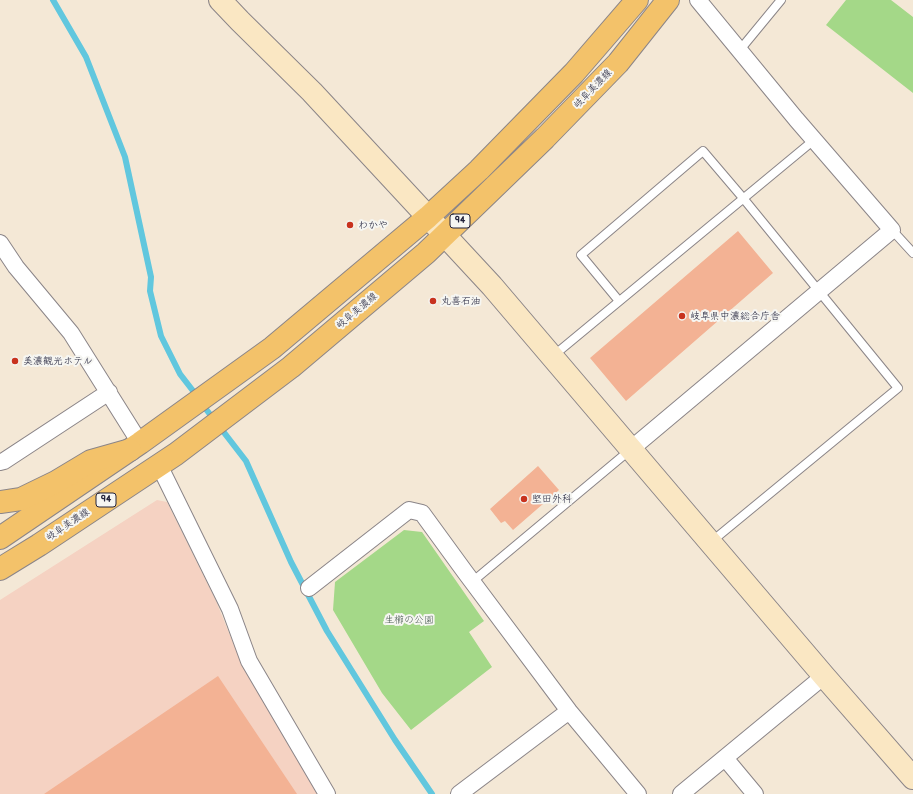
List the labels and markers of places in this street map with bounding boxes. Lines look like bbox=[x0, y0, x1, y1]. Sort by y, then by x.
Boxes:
place label: わかや bbox=[358, 219, 388, 231]
marker: わかや bbox=[345, 220, 355, 230]
place label: 丸喜石油 bbox=[441, 295, 481, 307]
marker: 丸喜石油 bbox=[428, 296, 438, 306]
place label: 岐阜県中濃総合庁舎 bbox=[690, 310, 780, 322]
marker: 岐阜県中濃総合庁舎 bbox=[677, 311, 687, 321]
place label: 美濃観光ホテル bbox=[23, 355, 93, 367]
marker: 美濃観光ホテル bbox=[10, 356, 20, 366]
place label: 堅田外科 bbox=[532, 493, 572, 505]
marker: 堅田外科 bbox=[519, 494, 529, 504]

